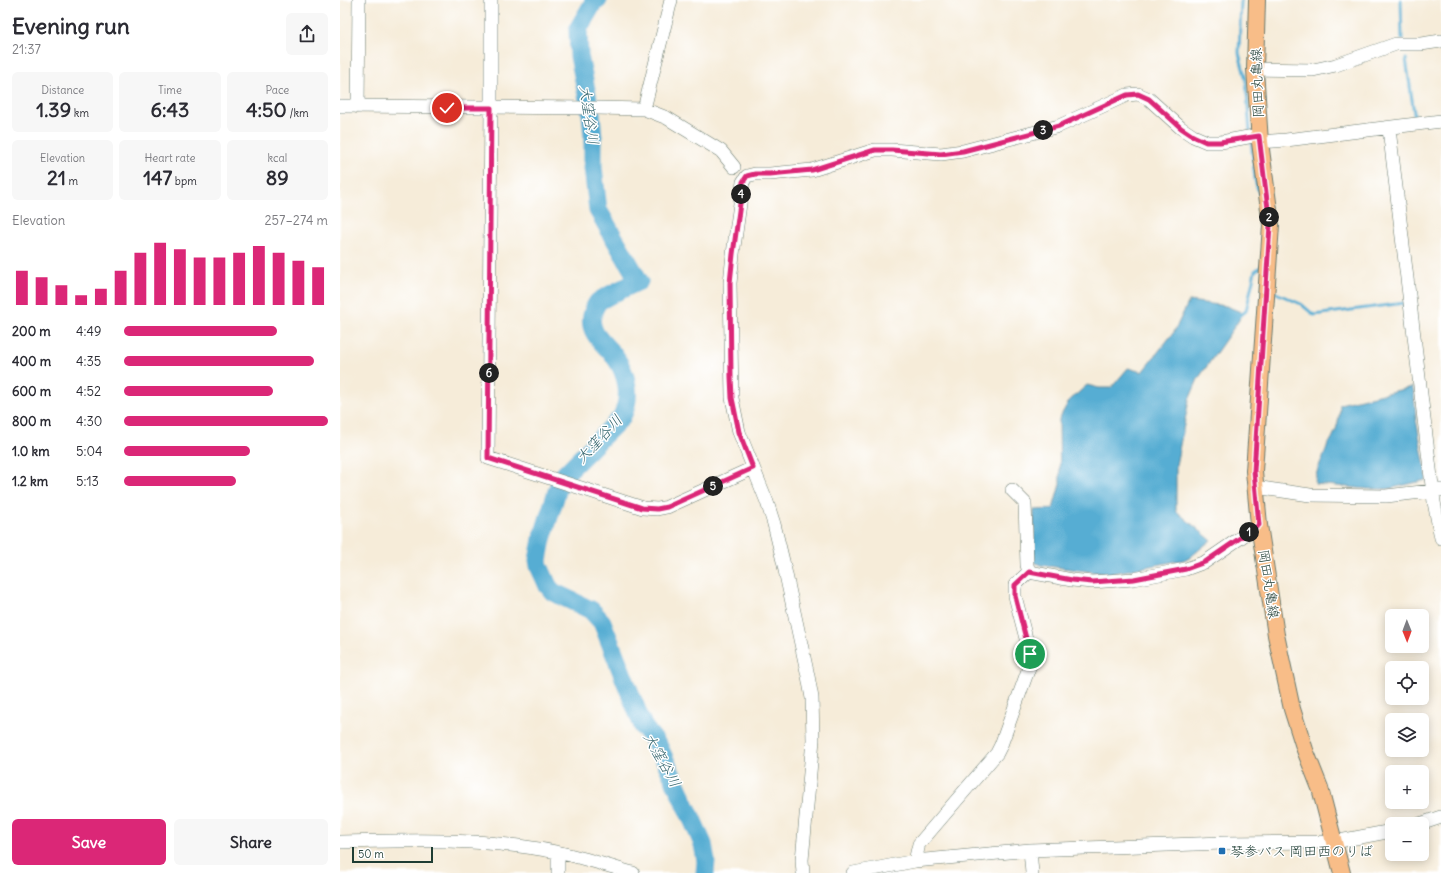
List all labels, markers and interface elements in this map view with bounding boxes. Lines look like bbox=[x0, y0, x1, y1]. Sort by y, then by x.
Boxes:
text: Evening run bbox=[12, 12, 130, 40]
button: share bbox=[286, 13, 328, 55]
text: 21:37 bbox=[12, 41, 41, 58]
street label: 岡田丸亀線 bbox=[1247, 48, 1267, 118]
text: Distance bbox=[41, 83, 84, 97]
text: Time bbox=[158, 83, 182, 97]
text: Pace bbox=[265, 83, 289, 97]
water label: 大窪谷川 bbox=[576, 84, 603, 146]
pin bbox=[430, 91, 464, 125]
text: 1.39 bbox=[36, 97, 71, 122]
text: 6:43 bbox=[151, 97, 189, 122]
text: 4:50 bbox=[246, 97, 287, 122]
icon: check bbox=[436, 97, 458, 119]
text: km bbox=[71, 106, 89, 120]
text: /km bbox=[287, 106, 309, 120]
pin: 3 bbox=[1033, 120, 1053, 140]
text: 3 bbox=[1040, 123, 1046, 137]
text: Elevation bbox=[40, 151, 85, 165]
text: Heart rate bbox=[144, 151, 196, 165]
text: kcal bbox=[267, 151, 287, 165]
text: 21 bbox=[47, 165, 66, 190]
text: 147 bbox=[143, 165, 172, 190]
text: 89 bbox=[266, 165, 289, 190]
text: m bbox=[66, 174, 78, 188]
text: bpm bbox=[172, 174, 197, 188]
pin: 4 bbox=[731, 184, 751, 204]
text: 4 bbox=[738, 187, 744, 201]
pin: 2 bbox=[1259, 207, 1279, 227]
text: 2 bbox=[1266, 210, 1272, 224]
text: Elevation bbox=[12, 212, 65, 229]
text: 257–274 m bbox=[264, 212, 328, 229]
text: 200 m bbox=[12, 323, 51, 340]
text: 4:49 bbox=[76, 323, 101, 340]
text: 400 m bbox=[12, 353, 51, 370]
text: 4:35 bbox=[76, 353, 101, 370]
pin: 6 bbox=[479, 363, 499, 383]
text: 6 bbox=[486, 366, 492, 380]
text: 600 m bbox=[12, 383, 51, 400]
text: 4:52 bbox=[76, 383, 101, 400]
water label: 大窪谷川 bbox=[571, 410, 626, 467]
text: 800 m bbox=[12, 413, 51, 430]
text: 4:30 bbox=[76, 413, 102, 430]
text: 1.0 km bbox=[12, 443, 50, 460]
text: 5:04 bbox=[76, 443, 102, 460]
text: 1.2 km bbox=[12, 473, 48, 490]
text: 5:13 bbox=[76, 473, 99, 490]
pin: 5 bbox=[703, 476, 723, 496]
text: 5 bbox=[710, 479, 716, 493]
pin: 1 bbox=[1239, 522, 1259, 542]
text: 1 bbox=[1247, 525, 1251, 539]
street label: 岡田丸亀線 bbox=[1255, 548, 1283, 620]
north arrow bbox=[1385, 609, 1429, 653]
map controls bbox=[1385, 609, 1429, 861]
pin bbox=[1013, 637, 1047, 671]
icon: arrive bbox=[1019, 643, 1041, 665]
button: locate bbox=[1385, 661, 1429, 705]
button: layers bbox=[1385, 713, 1429, 757]
water label: 大窪谷川 bbox=[640, 729, 685, 791]
button: + bbox=[1385, 765, 1429, 809]
button: − bbox=[1385, 817, 1429, 861]
button: Save bbox=[12, 819, 166, 865]
button: Share bbox=[174, 819, 328, 865]
place label: 琴参バス 岡田西のりば bbox=[1230, 842, 1373, 860]
scale bar bbox=[352, 845, 433, 864]
marker: 琴参バス 岡田西のりば bbox=[1217, 846, 1227, 856]
text: 50 m bbox=[358, 847, 384, 861]

